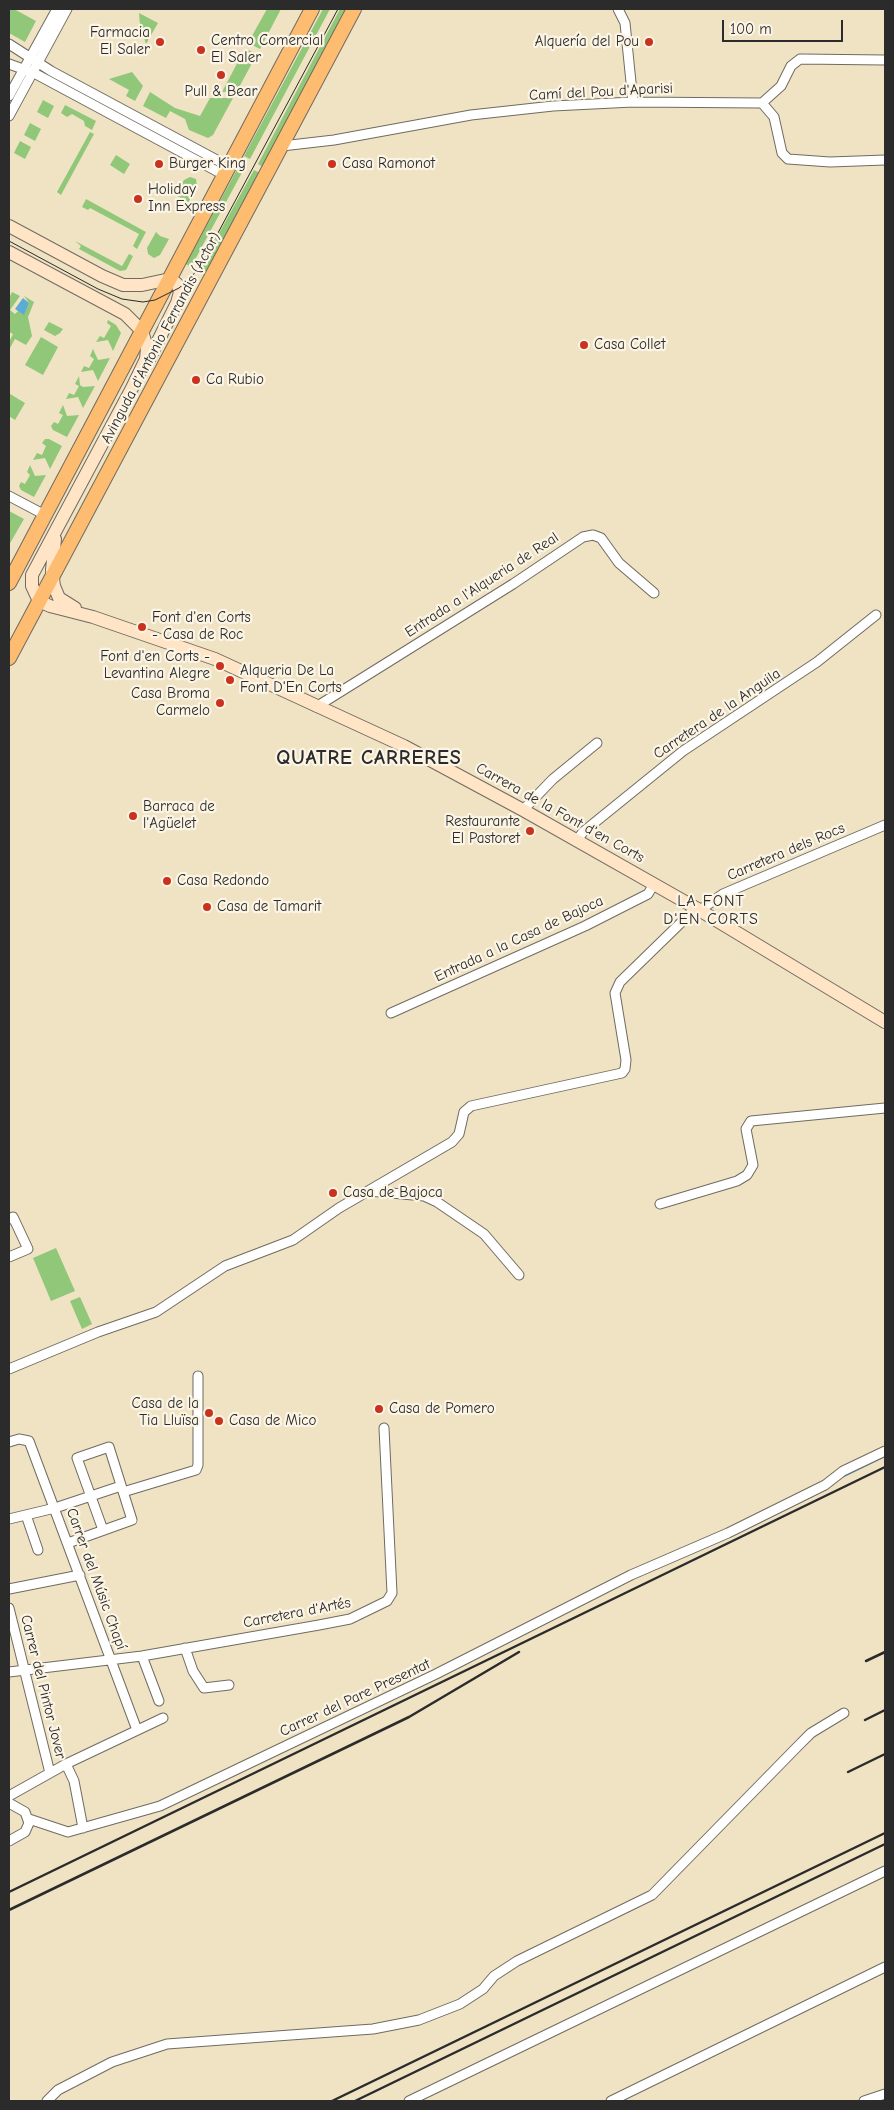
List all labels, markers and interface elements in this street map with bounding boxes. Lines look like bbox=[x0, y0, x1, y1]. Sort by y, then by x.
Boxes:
scale bar bbox=[724, 10, 845, 42]
text: 100 m bbox=[730, 20, 772, 38]
place label: Farmacia El Saler bbox=[90, 24, 150, 59]
place label: Centro Comercial El Saler bbox=[211, 32, 323, 67]
place label: Alquería del Pou bbox=[535, 33, 639, 51]
marker: Farmacia El Saler bbox=[154, 36, 166, 48]
marker: Alquería del Pou bbox=[643, 36, 655, 48]
marker: Centro Comercial El Saler bbox=[195, 44, 207, 56]
marker: Pull & Bear bbox=[215, 69, 227, 81]
street label: Camí del Pou d'Aparisi bbox=[529, 79, 673, 105]
place label: Pull & Bear bbox=[185, 83, 257, 101]
place label: Burger King bbox=[169, 155, 246, 173]
place label: Casa Ramonot bbox=[342, 155, 435, 173]
marker: Burger King bbox=[153, 158, 165, 170]
marker: Casa Ramonot bbox=[326, 158, 338, 170]
place label: Holiday Inn Express bbox=[148, 181, 225, 216]
marker: Holiday Inn Express bbox=[132, 193, 144, 205]
street label: Avinguda d'Antonio Ferrandis (Actor) bbox=[97, 229, 225, 447]
place label: Casa Collet bbox=[594, 336, 665, 354]
marker: Casa Collet bbox=[578, 339, 590, 351]
place label: Ca Rubio bbox=[206, 371, 264, 389]
marker: Ca Rubio bbox=[190, 374, 202, 386]
street label: Entrada a l'Alqueria de Real bbox=[402, 529, 562, 641]
place label: Font d'en Corts - Casa de Roc bbox=[152, 609, 251, 644]
marker: Font d'en Corts - Casa de Roc bbox=[136, 621, 148, 633]
place label: Font d'en Corts - Levantina Alegre bbox=[100, 648, 210, 683]
marker: Font d'en Corts - Levantina Alegre bbox=[214, 660, 226, 672]
place label: Alqueria De La Font D'En Corts bbox=[240, 662, 342, 697]
street label: Carretera de la Anguila bbox=[650, 665, 784, 763]
marker: Alqueria De La Font D'En Corts bbox=[224, 674, 236, 686]
place label: Casa Broma Carmelo bbox=[131, 685, 210, 720]
marker: Casa Broma Carmelo bbox=[214, 697, 226, 709]
district label: QUATRE CARRERES bbox=[274, 746, 464, 770]
street label: Carrera de la Font d'en Corts bbox=[473, 759, 647, 867]
place label: Barraca de l'Agüelet bbox=[143, 798, 215, 833]
marker: Barraca de l'Agüelet bbox=[127, 810, 139, 822]
place label: Restaurante El Pastoret bbox=[445, 813, 520, 848]
street label: Carretera dels Rocs bbox=[724, 819, 848, 885]
marker: Restaurante El Pastoret bbox=[524, 825, 536, 837]
place label: Casa Redondo bbox=[177, 872, 269, 890]
marker: Casa Redondo bbox=[161, 875, 173, 887]
district label: LA FONT D'EN CORTS bbox=[662, 891, 760, 929]
street label: Entrada a la Casa de Bajoca bbox=[432, 892, 606, 986]
place label: Casa de Tamarit bbox=[217, 898, 321, 916]
marker: Casa de Tamarit bbox=[201, 901, 213, 913]
place label: Casa de Bajoca bbox=[343, 1184, 443, 1202]
marker: Casa de Bajoca bbox=[327, 1187, 339, 1199]
place label: Casa de la Tia Lluïsa bbox=[132, 1395, 199, 1430]
place label: Casa de Pomero bbox=[389, 1400, 495, 1418]
marker: Casa de Pomero bbox=[373, 1403, 385, 1415]
marker: Casa de la Tia Lluïsa bbox=[203, 1407, 215, 1419]
place label: Casa de Mico bbox=[229, 1412, 317, 1430]
marker: Casa de Mico bbox=[213, 1415, 225, 1427]
street label: Carrer del Músic Chapí bbox=[62, 1506, 130, 1652]
street label: Carretera d'Artés bbox=[242, 1594, 352, 1632]
street label: Carrer del Pintor Jover bbox=[16, 1613, 70, 1761]
street label: Carrer del Pare Presentat bbox=[277, 1655, 433, 1741]

